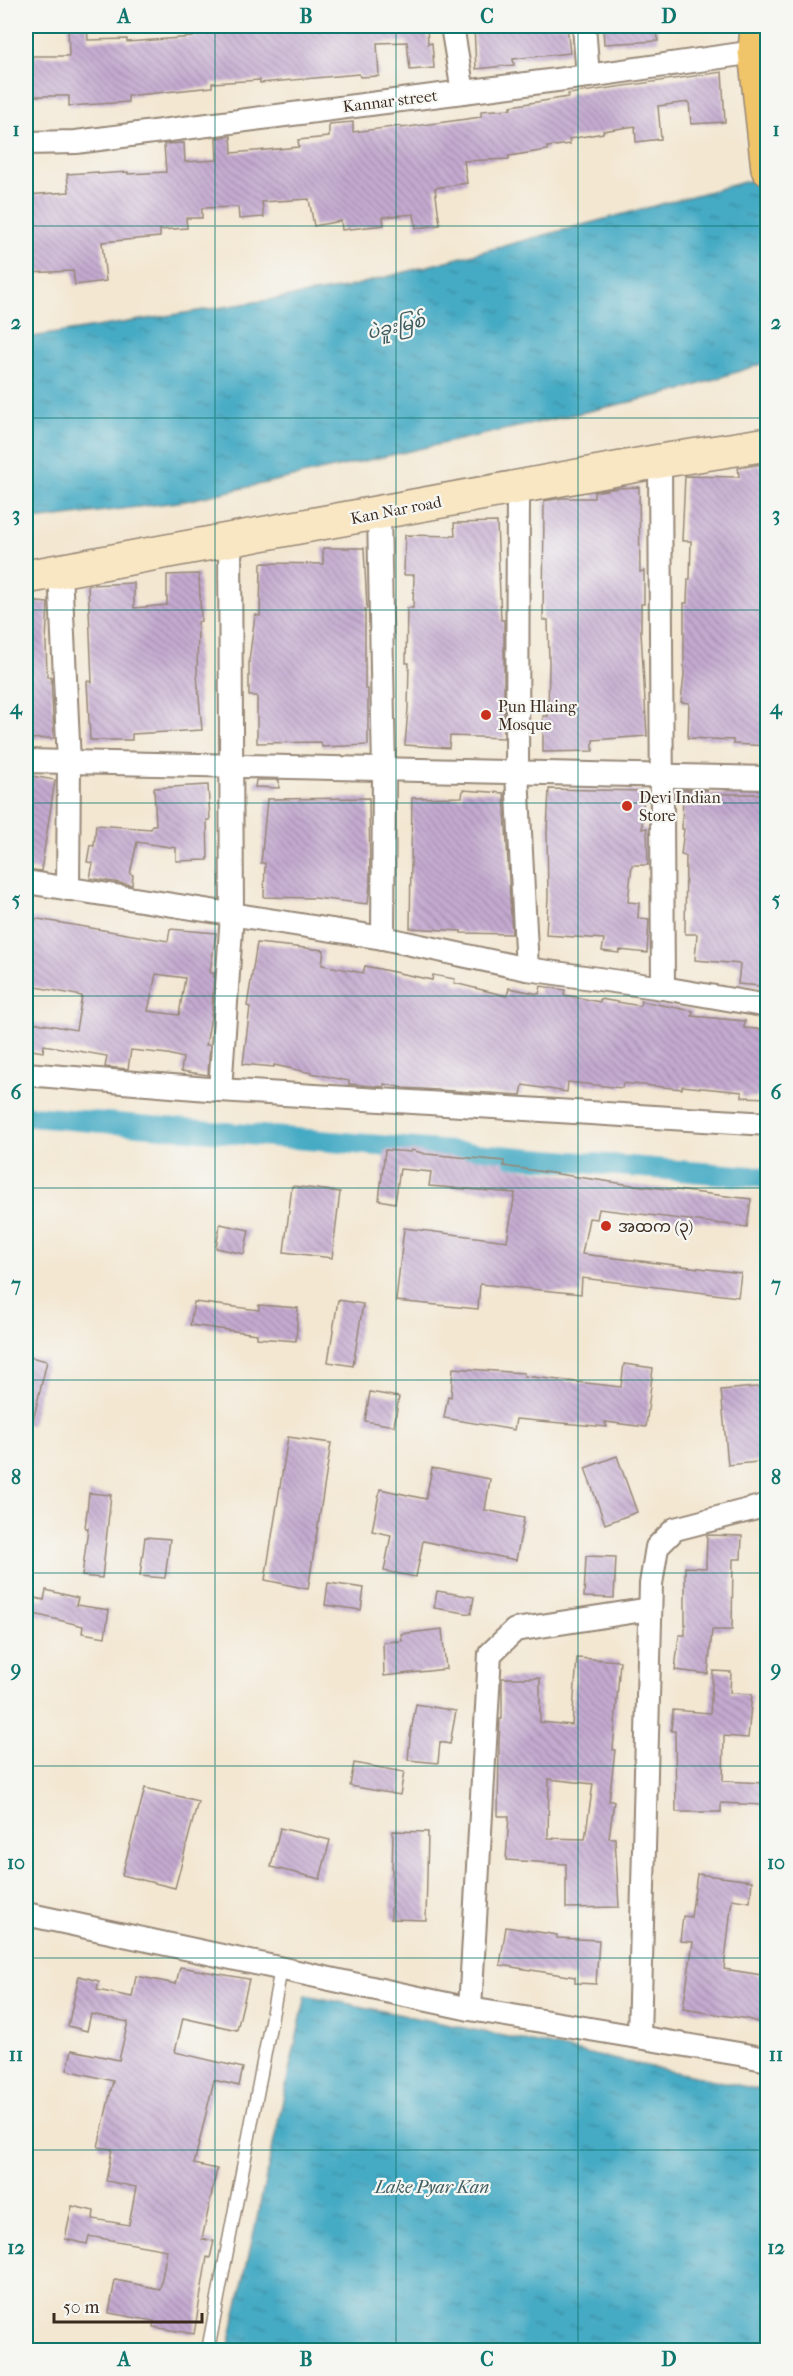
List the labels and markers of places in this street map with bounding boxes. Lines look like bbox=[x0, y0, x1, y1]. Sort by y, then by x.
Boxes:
place label: Pun Hlaing Mosque bbox=[498, 697, 577, 734]
marker: Pun Hlaing Mosque bbox=[479, 708, 493, 722]
place label: Devi Indian Store bbox=[639, 788, 721, 825]
marker: Devi Indian Store bbox=[620, 799, 634, 813]
place label: အထက (၃) bbox=[618, 1217, 693, 1240]
marker: အထက (၃) bbox=[599, 1219, 613, 1233]

